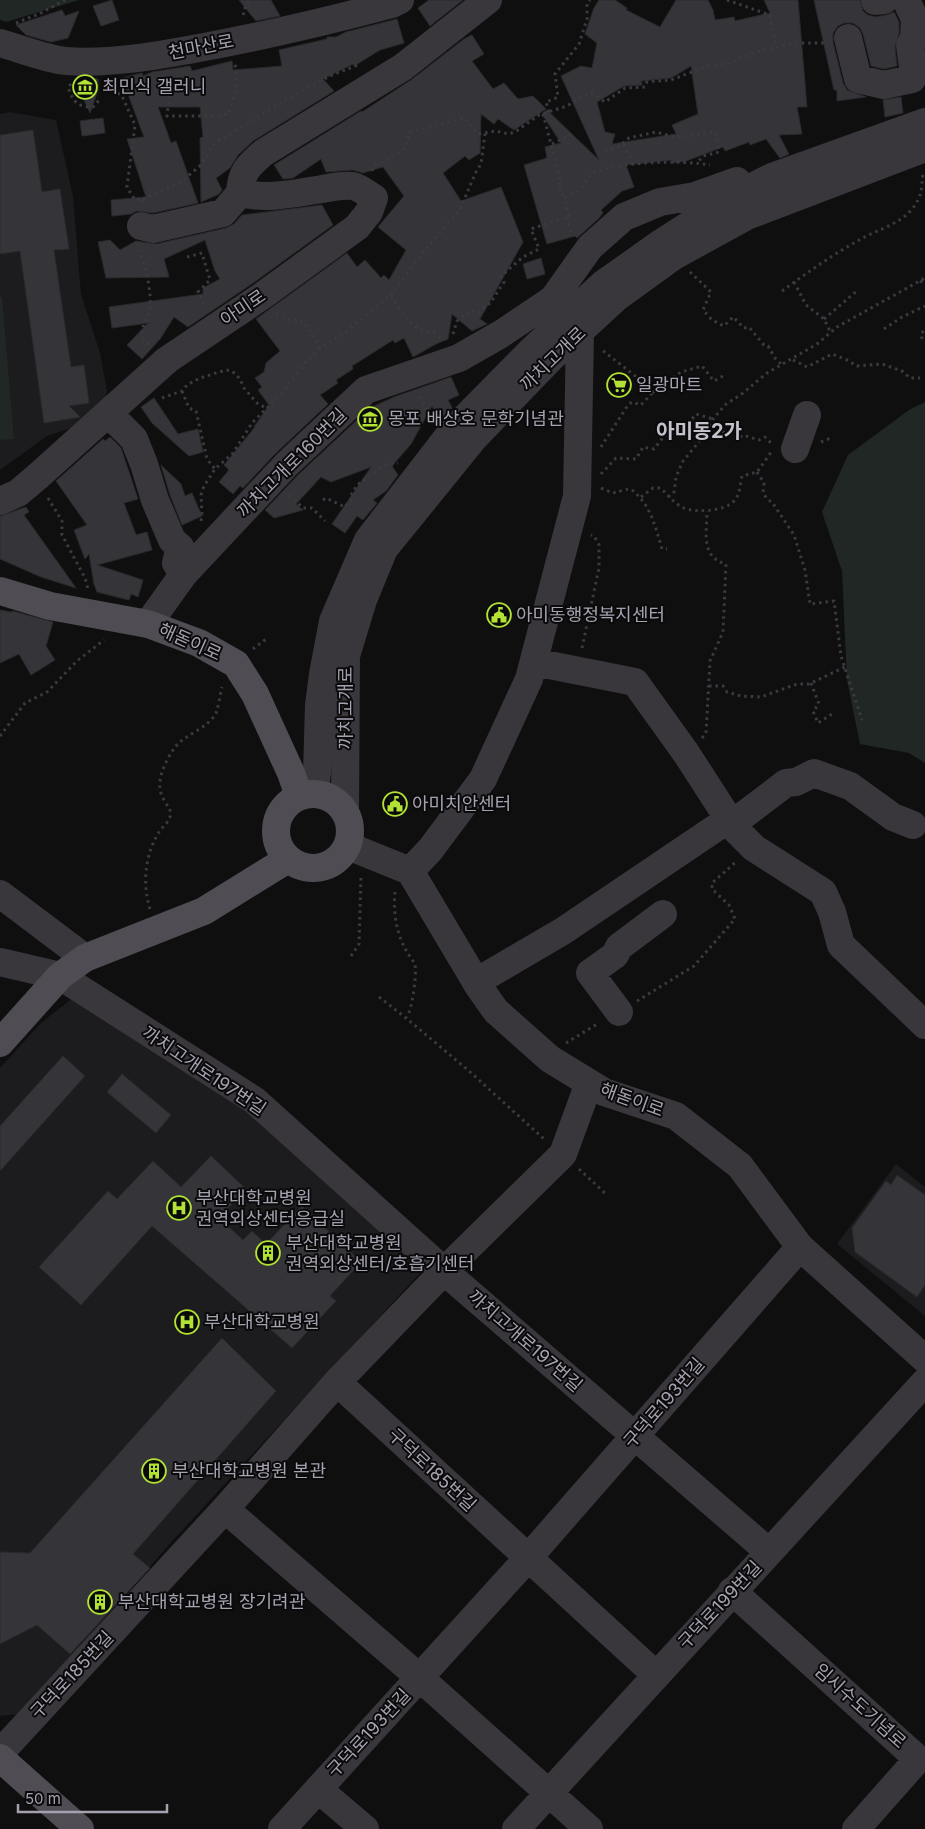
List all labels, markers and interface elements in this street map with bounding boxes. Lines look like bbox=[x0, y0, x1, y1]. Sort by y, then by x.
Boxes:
street label: 천마산로 bbox=[166, 30, 235, 63]
museum icon: 최민식 갤러니 bbox=[72, 74, 98, 100]
place label: 최민식 갤러니 bbox=[102, 76, 206, 97]
street label: 아미로 bbox=[216, 285, 269, 330]
street label: 까치고개로 bbox=[516, 322, 590, 395]
supermarket icon: 일광마트 bbox=[606, 372, 632, 398]
place label: 일광마트 bbox=[636, 374, 702, 395]
street label: 까치고개로160번길 bbox=[233, 404, 351, 522]
museum icon: 몽포 배상호 문학기념관 bbox=[357, 406, 383, 432]
place label: 몽포 배상호 문학기념관 bbox=[388, 408, 564, 429]
district label: 아미동2가 bbox=[656, 419, 742, 443]
public building icon: 아미동행정복지센터 bbox=[486, 602, 512, 628]
place label: 아미동행정복지센터 bbox=[516, 604, 665, 625]
street label: 해돋이로 bbox=[156, 618, 225, 665]
street label: 까치고개로 bbox=[335, 667, 356, 749]
public building icon: 아미치안센터 bbox=[382, 791, 408, 817]
place label: 아미치안센터 bbox=[412, 793, 511, 814]
street label: 까치고개로197번길 bbox=[139, 1022, 270, 1120]
street label: 해돋이로 bbox=[597, 1078, 667, 1121]
place label: 부산대학교병원 권역외상센터응급실 bbox=[196, 1187, 345, 1229]
hospital icon: 부산대학교병원 권역외상센터응급실 bbox=[166, 1195, 192, 1221]
place label: 부산대학교병원 권역외상센터/호흡기센터 bbox=[286, 1232, 475, 1274]
building icon: 부산대학교병원 권역외상센터/호흡기센터 bbox=[255, 1240, 281, 1266]
street label: 까치고개로197번길 bbox=[464, 1285, 587, 1396]
hospital icon: 부산대학교병원 bbox=[174, 1309, 200, 1335]
place label: 부산대학교병원 bbox=[204, 1311, 320, 1332]
street label: 구덕로193번길 bbox=[619, 1353, 708, 1452]
street label: 구덕로185번길 bbox=[384, 1424, 481, 1516]
building icon: 부산대학교병원 본관 bbox=[141, 1458, 167, 1484]
place label: 부산대학교병원 본관 bbox=[172, 1460, 327, 1481]
street label: 구덕로199번길 bbox=[674, 1556, 766, 1653]
building icon: 부산대학교병원 장기려관 bbox=[87, 1589, 113, 1615]
place label: 부산대학교병원 장기려관 bbox=[118, 1591, 306, 1612]
street label: 구덕로185번길 bbox=[26, 1626, 118, 1723]
street label: 임시수도기념로 bbox=[810, 1659, 910, 1752]
street label: 구덕로193번길 bbox=[323, 1684, 415, 1781]
scale bar bbox=[18, 1782, 166, 1814]
text: 50 m bbox=[25, 1789, 61, 1808]

